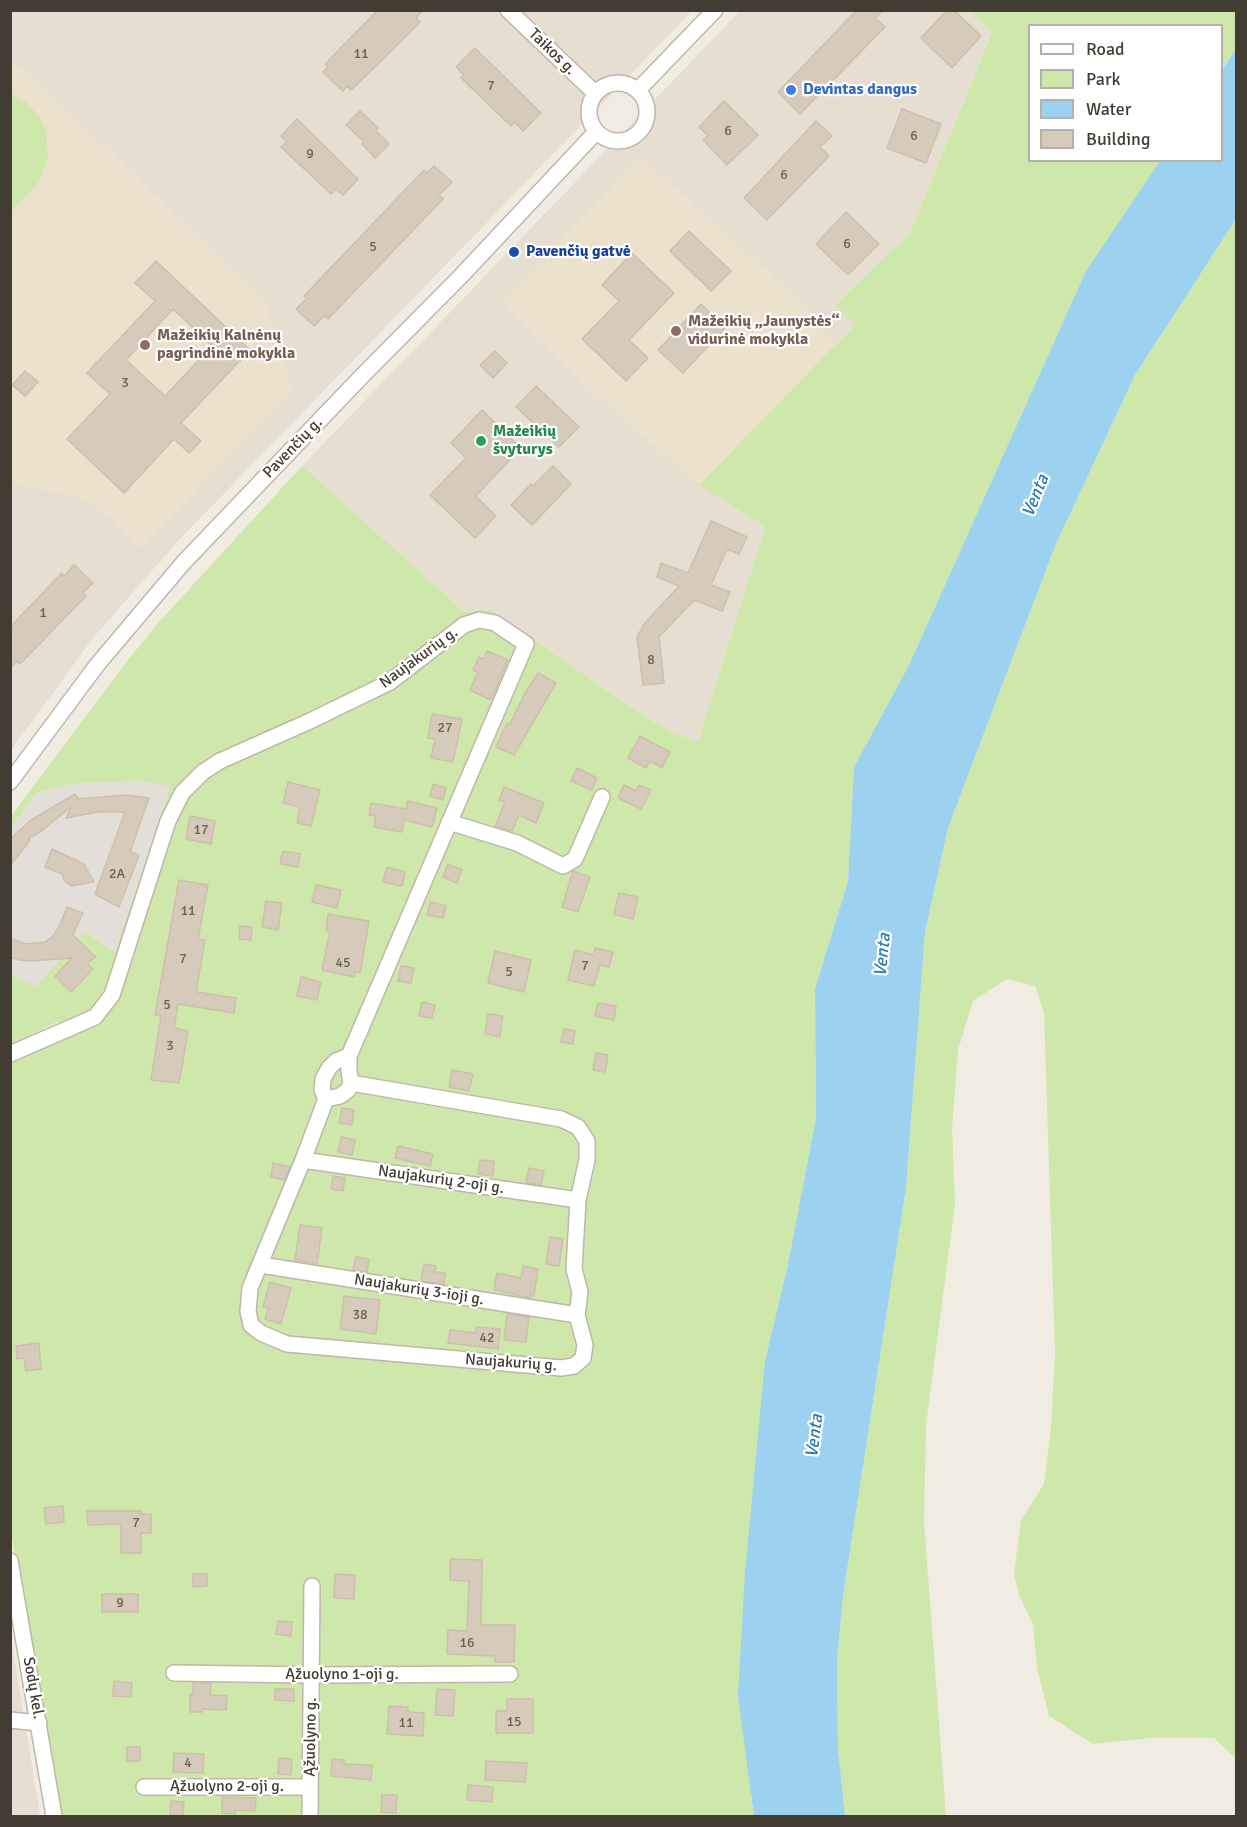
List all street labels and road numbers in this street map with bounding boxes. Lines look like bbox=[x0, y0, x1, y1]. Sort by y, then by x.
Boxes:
street label: Taikos g. bbox=[524, 25, 580, 79]
street label: Pavenčių g. bbox=[259, 414, 327, 482]
street label: Naujakurių g. bbox=[376, 623, 462, 693]
street label: Naujakurių 2-oji g. bbox=[377, 1162, 505, 1198]
street label: Naujakurių 3-ioji g. bbox=[353, 1270, 485, 1310]
street label: Naujakurių g. bbox=[464, 1350, 558, 1376]
street label: Sodų kel. bbox=[18, 1656, 48, 1720]
street label: Ąžuolyno 1-oji g. bbox=[285, 1665, 399, 1685]
street label: Ąžuolyno g. bbox=[301, 1697, 321, 1777]
street label: Ąžuolyno 2-oji g. bbox=[170, 1777, 284, 1797]

